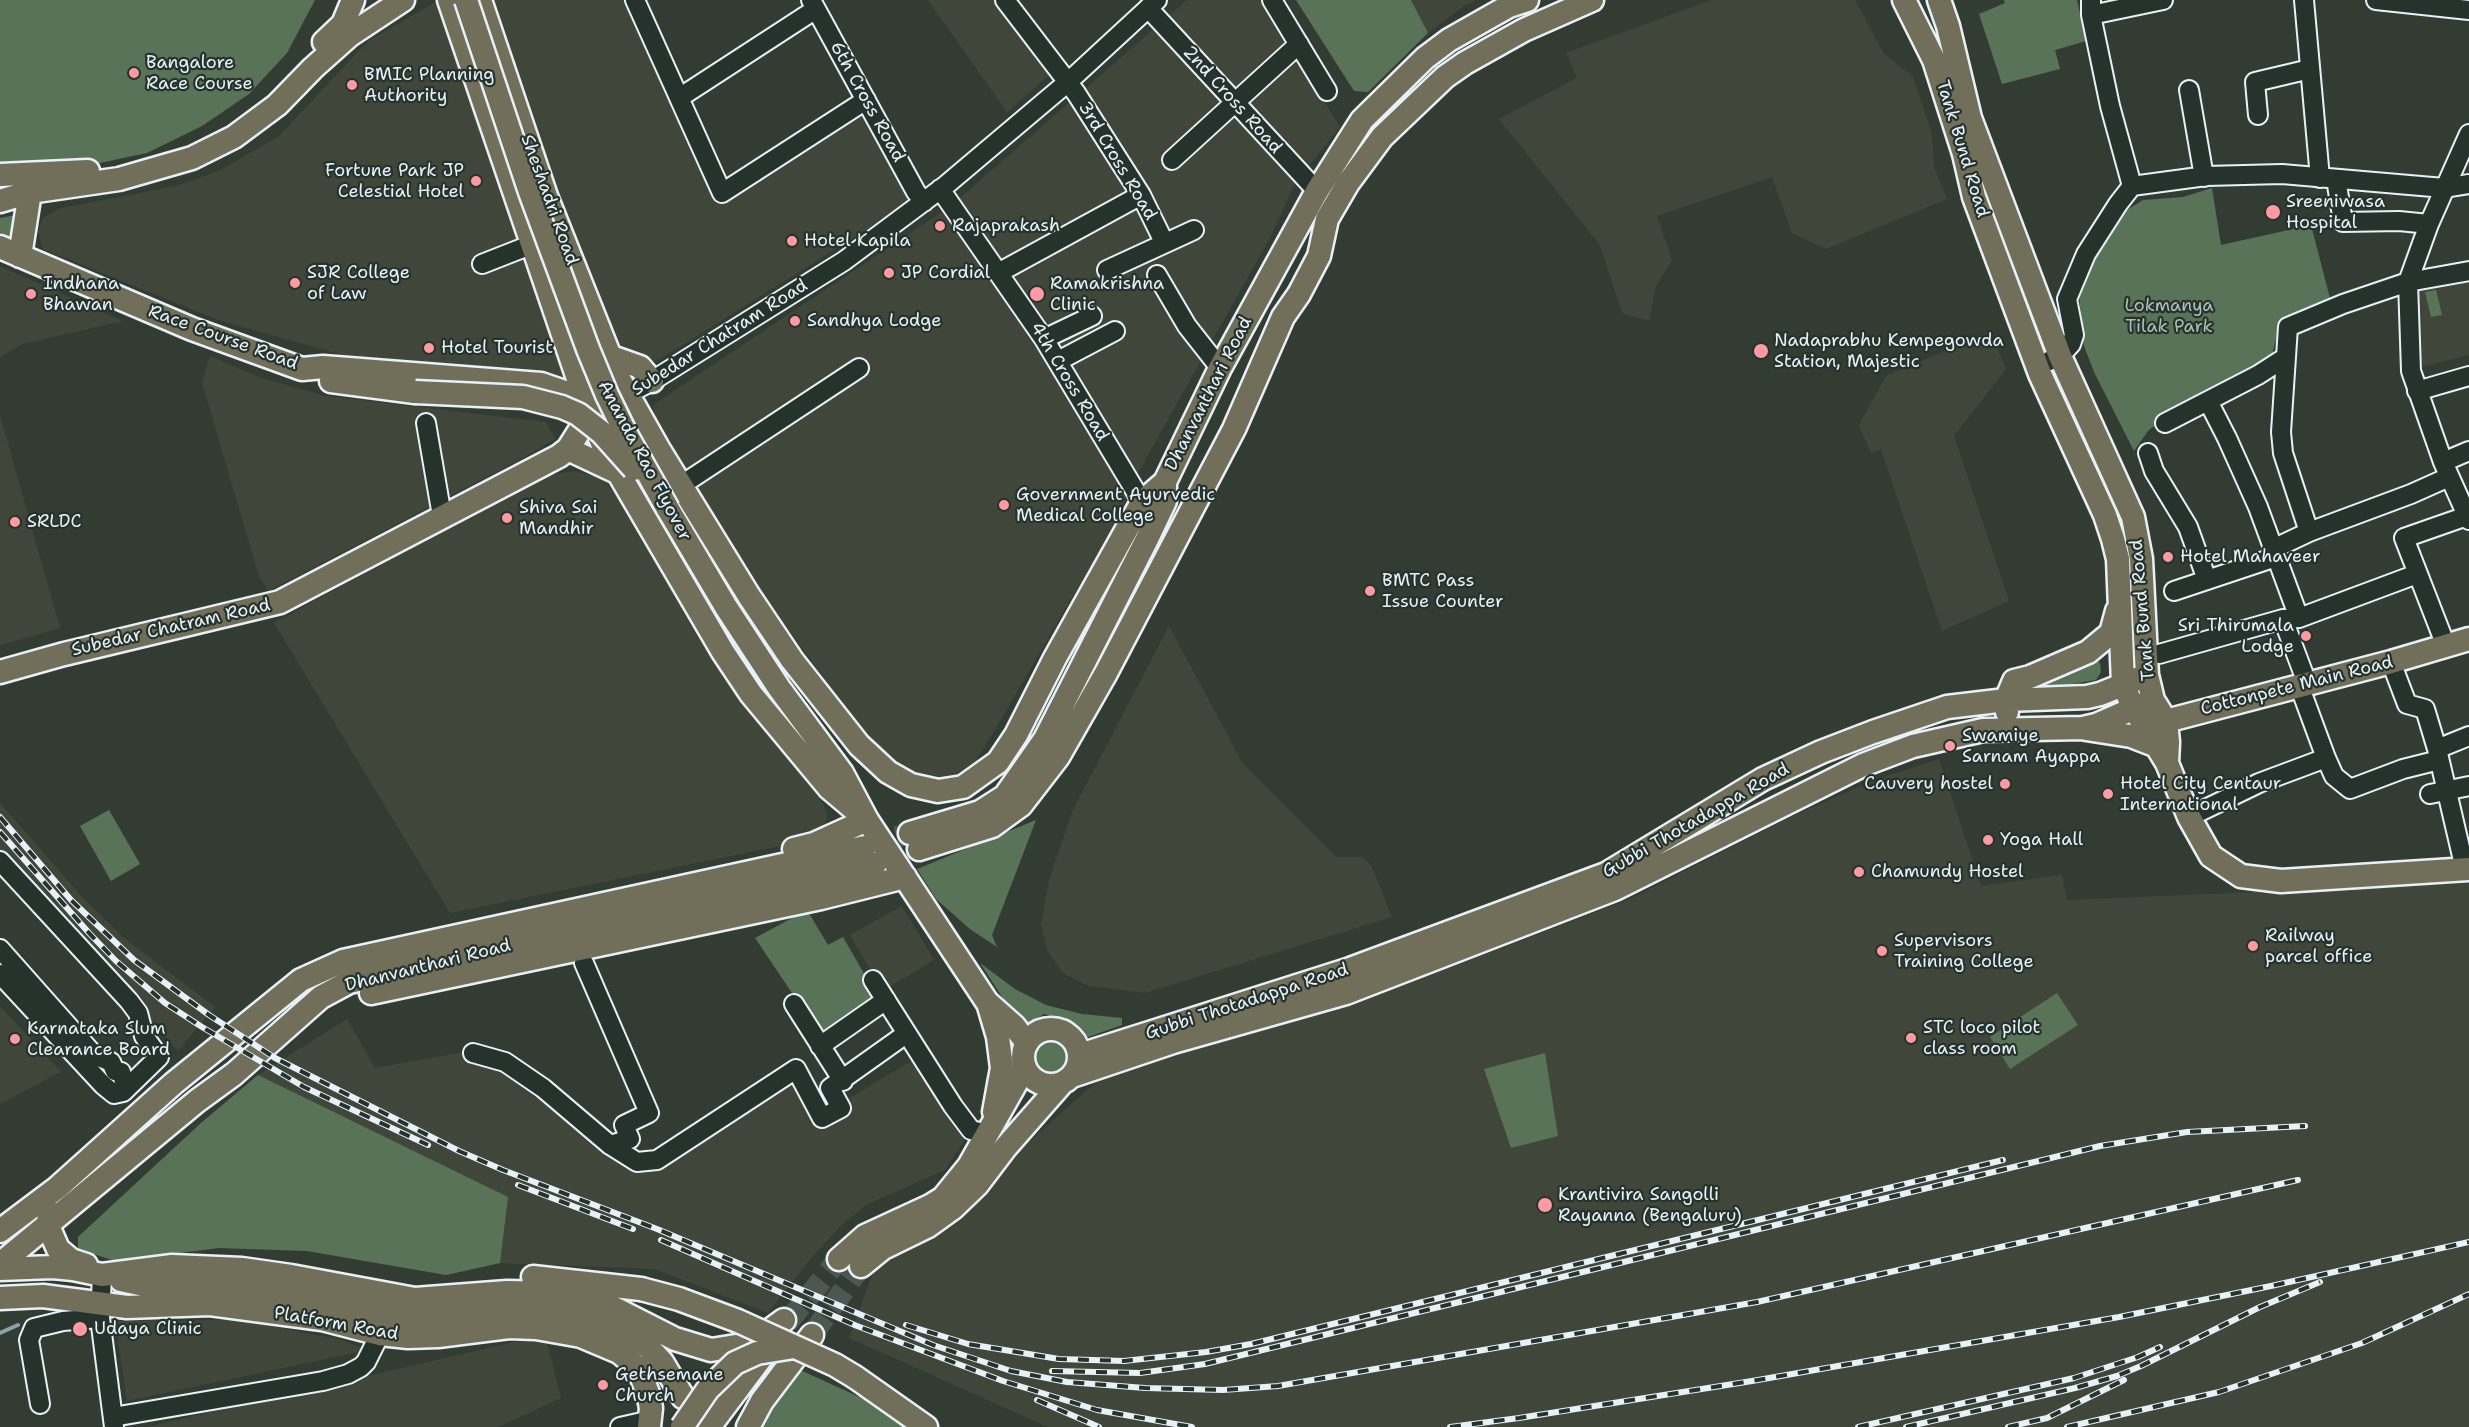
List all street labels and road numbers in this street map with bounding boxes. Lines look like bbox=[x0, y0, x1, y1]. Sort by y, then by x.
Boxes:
street label: 6th Cross Road bbox=[825, 38, 909, 166]
street label: 2nd Cross Road bbox=[1178, 42, 1286, 158]
street label: Tank Bund Road bbox=[1931, 78, 1993, 220]
street label: 3rd Cross Road bbox=[1073, 98, 1161, 224]
street label: Sheshadri Road bbox=[515, 132, 583, 268]
street label: Subedar Chatram Road bbox=[628, 275, 812, 401]
street label: Race Course Road bbox=[145, 301, 301, 375]
street label: Dhanvanthari Road bbox=[1161, 313, 1257, 475]
street label: 4th Cross Road bbox=[1025, 319, 1113, 445]
street label: Ananda Rao Flyover bbox=[593, 377, 695, 545]
street label: Tank Bund Road bbox=[2126, 538, 2160, 682]
street label: Subedar Chatram Road bbox=[70, 595, 272, 661]
street label: Cottonpete Main Road bbox=[2199, 652, 2395, 720]
street label: Gubbi Thotadappa Road bbox=[1599, 759, 1793, 883]
street label: Dhanvanthari Road bbox=[343, 935, 513, 997]
street label: Gubbi Thotadappa Road bbox=[1143, 959, 1351, 1045]
street label: Platform Road bbox=[272, 1302, 400, 1346]

